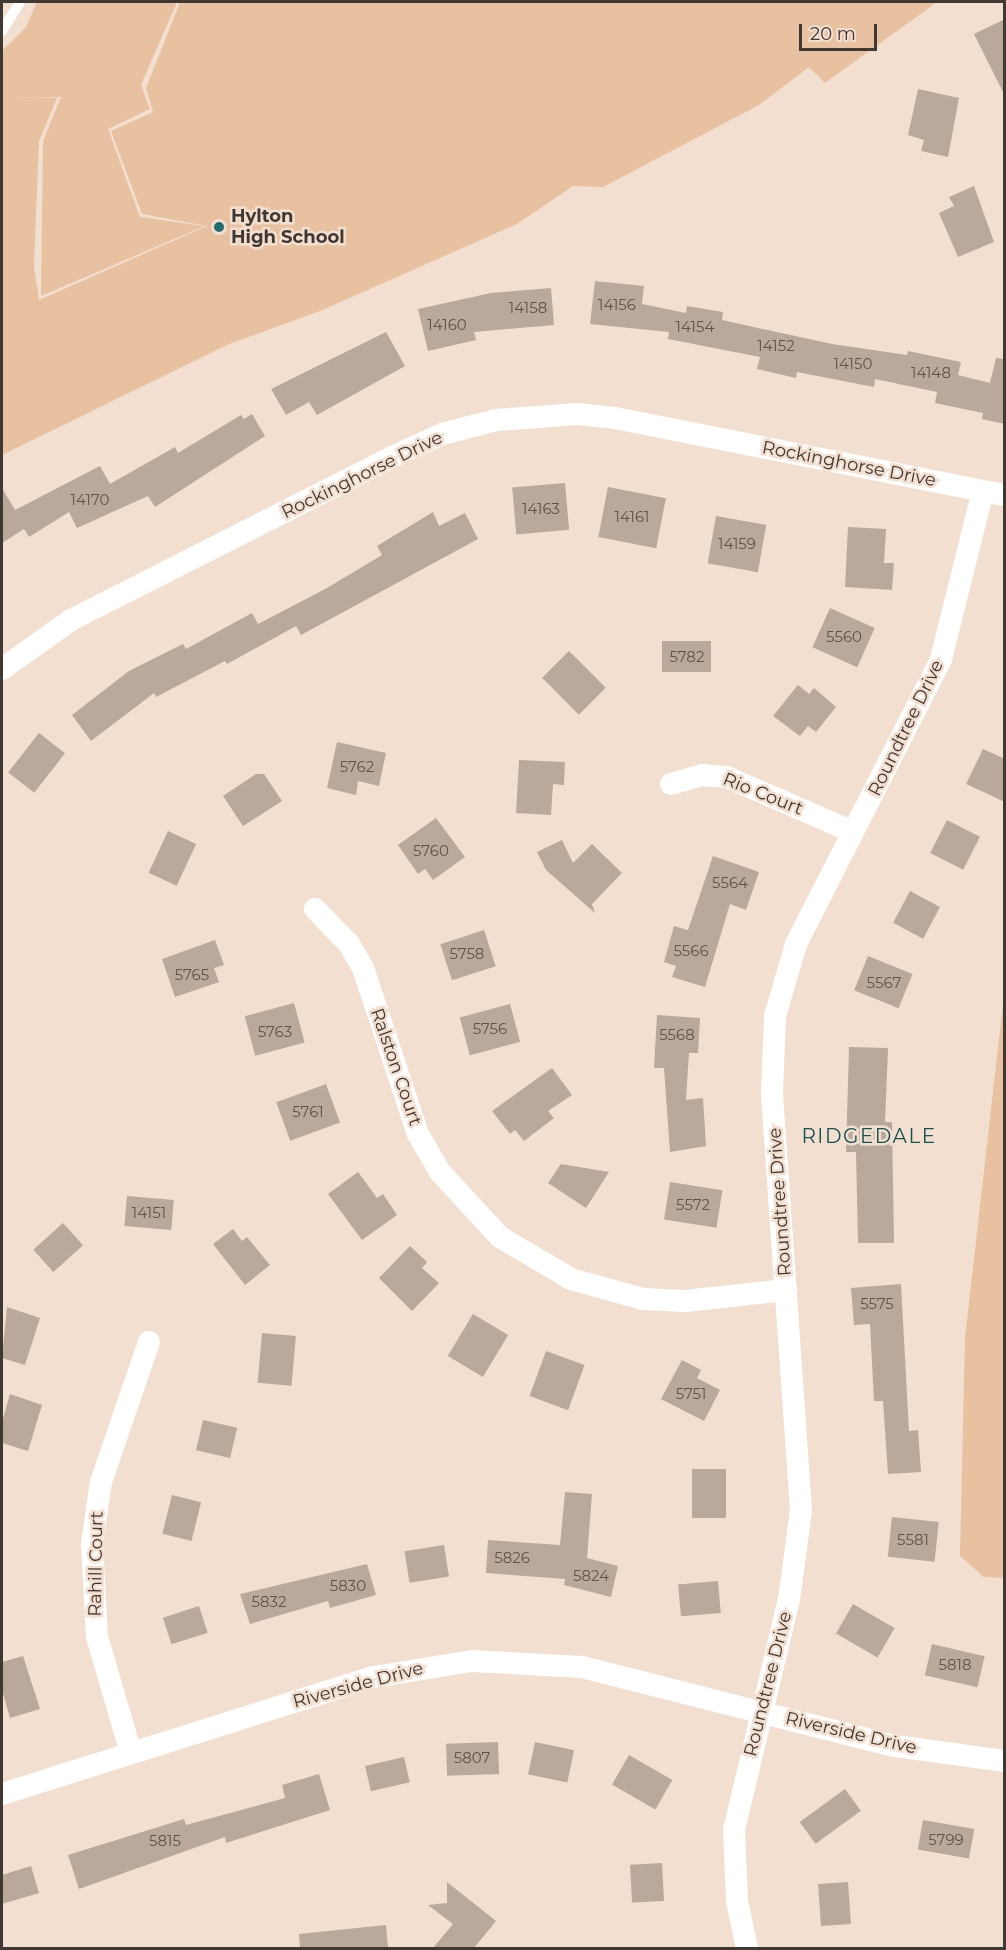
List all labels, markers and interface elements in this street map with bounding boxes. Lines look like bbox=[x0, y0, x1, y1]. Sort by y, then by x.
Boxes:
scale bar bbox=[802, 12, 880, 50]
text: 20 m bbox=[810, 23, 856, 45]
place label: Hylton High School bbox=[231, 206, 345, 248]
marker: Hylton High School bbox=[212, 220, 226, 234]
house number: 14156 bbox=[598, 296, 636, 314]
house number: 14158 bbox=[509, 299, 547, 317]
house number: 14160 bbox=[427, 316, 467, 334]
house number: 14154 bbox=[676, 318, 714, 336]
house number: 14152 bbox=[757, 337, 795, 355]
house number: 14150 bbox=[834, 355, 872, 373]
house number: 14148 bbox=[911, 364, 951, 382]
street label: Rockinghorse Drive bbox=[278, 427, 446, 523]
street label: Rockinghorse Drive bbox=[760, 437, 938, 491]
house number: 14170 bbox=[71, 491, 109, 509]
house number: 14163 bbox=[522, 500, 560, 518]
house number: 14161 bbox=[615, 508, 649, 526]
house number: 14159 bbox=[718, 535, 756, 553]
house number: 5560 bbox=[826, 628, 862, 646]
house number: 5782 bbox=[670, 648, 704, 666]
street label: Roundtree Drive bbox=[864, 657, 948, 799]
house number: 5762 bbox=[340, 758, 374, 776]
street label: Rio Court bbox=[720, 768, 806, 820]
house number: 5760 bbox=[413, 842, 449, 860]
house number: 5564 bbox=[712, 874, 748, 892]
house number: 5566 bbox=[673, 942, 709, 960]
house number: 5758 bbox=[450, 945, 484, 963]
house number: 5765 bbox=[175, 966, 209, 984]
house number: 5567 bbox=[867, 974, 901, 992]
street label: Ralston Court bbox=[366, 1005, 426, 1129]
house number: 5756 bbox=[473, 1020, 507, 1038]
house number: 5763 bbox=[258, 1023, 292, 1041]
house number: 5568 bbox=[659, 1026, 695, 1044]
house number: 5761 bbox=[292, 1103, 324, 1121]
district label: RIDGEDALE bbox=[801, 1124, 937, 1148]
street label: Roundtree Drive bbox=[764, 1127, 796, 1277]
house number: 5572 bbox=[676, 1196, 710, 1214]
house number: 14151 bbox=[132, 1204, 166, 1222]
house number: 5575 bbox=[860, 1295, 894, 1313]
house number: 5751 bbox=[676, 1385, 706, 1403]
street label: Rahill Court bbox=[84, 1511, 108, 1617]
house number: 5581 bbox=[897, 1531, 929, 1549]
house number: 5826 bbox=[494, 1549, 530, 1567]
house number: 5824 bbox=[573, 1567, 609, 1585]
house number: 5830 bbox=[330, 1577, 366, 1595]
house number: 5832 bbox=[252, 1593, 286, 1611]
street label: Roundtree Drive bbox=[740, 1609, 796, 1759]
house number: 5818 bbox=[938, 1656, 972, 1674]
street label: Riverside Drive bbox=[291, 1657, 425, 1713]
street label: Riverside Drive bbox=[783, 1707, 919, 1759]
house number: 5807 bbox=[454, 1749, 490, 1767]
house number: 5799 bbox=[928, 1831, 964, 1849]
house number: 5815 bbox=[149, 1832, 181, 1850]

